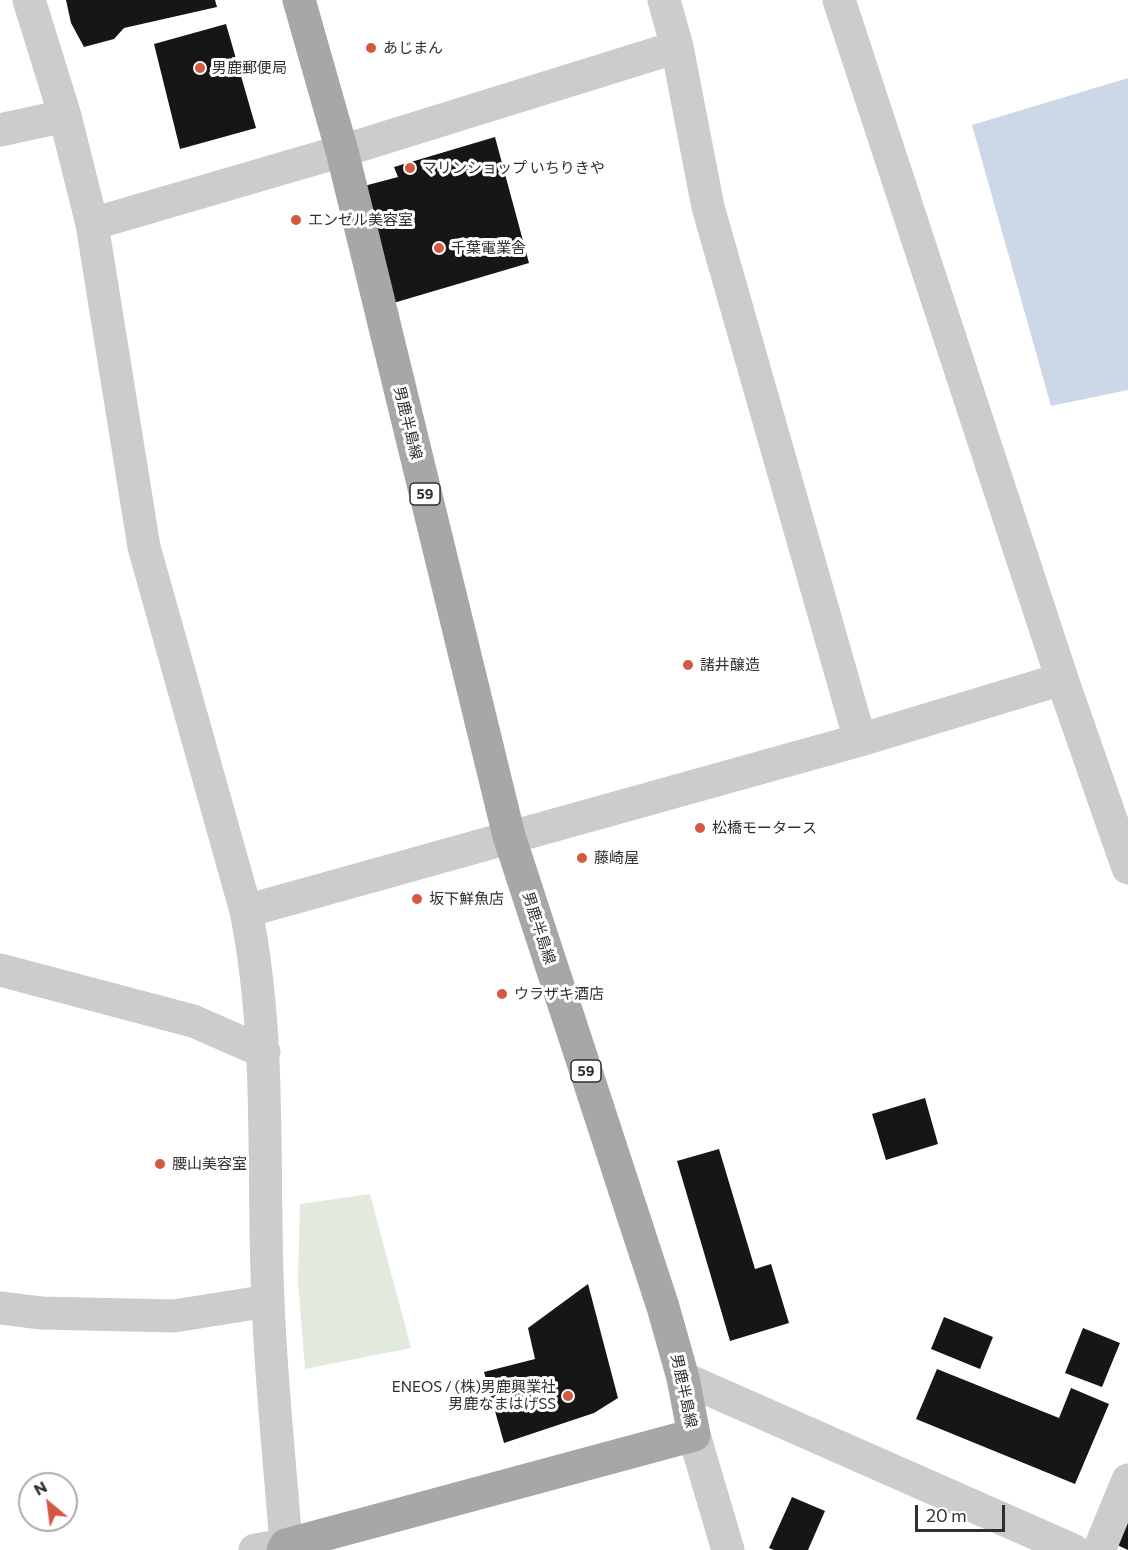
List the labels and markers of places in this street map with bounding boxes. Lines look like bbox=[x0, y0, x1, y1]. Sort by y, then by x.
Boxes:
place label: あじまん bbox=[383, 39, 443, 57]
marker: あじまん bbox=[364, 41, 378, 55]
place label: 男鹿郵便局 bbox=[212, 59, 287, 77]
marker: 男鹿郵便局 bbox=[193, 61, 207, 75]
place label: マリンショップ いちりきや bbox=[422, 159, 605, 177]
marker: マリンショップ いちりきや bbox=[403, 161, 417, 175]
place label: エンゼル美容室 bbox=[308, 211, 413, 229]
marker: エンゼル美容室 bbox=[289, 213, 303, 227]
place label: 千葉電業舎 bbox=[451, 239, 526, 257]
marker: 千葉電業舎 bbox=[432, 241, 446, 255]
place label: 諸井醸造 bbox=[700, 656, 760, 674]
marker: 諸井醸造 bbox=[681, 658, 695, 672]
place label: 松橋モータース bbox=[712, 819, 817, 837]
marker: 松橋モータース bbox=[693, 821, 707, 835]
place label: 藤崎屋 bbox=[594, 849, 639, 867]
marker: 藤崎屋 bbox=[575, 851, 589, 865]
place label: 坂下鮮魚店 bbox=[429, 890, 504, 908]
marker: 坂下鮮魚店 bbox=[410, 892, 424, 906]
place label: ウラザキ酒店 bbox=[514, 985, 604, 1003]
marker: ウラザキ酒店 bbox=[495, 987, 509, 1001]
place label: 腰山美容室 bbox=[172, 1155, 247, 1173]
marker: 腰山美容室 bbox=[153, 1157, 167, 1171]
place label: ENEOS / (株)男鹿興業社 男鹿なまはげSS bbox=[392, 1378, 556, 1413]
marker: ENEOS / (株)男鹿興業社 男鹿なまはげSS bbox=[561, 1389, 575, 1403]

